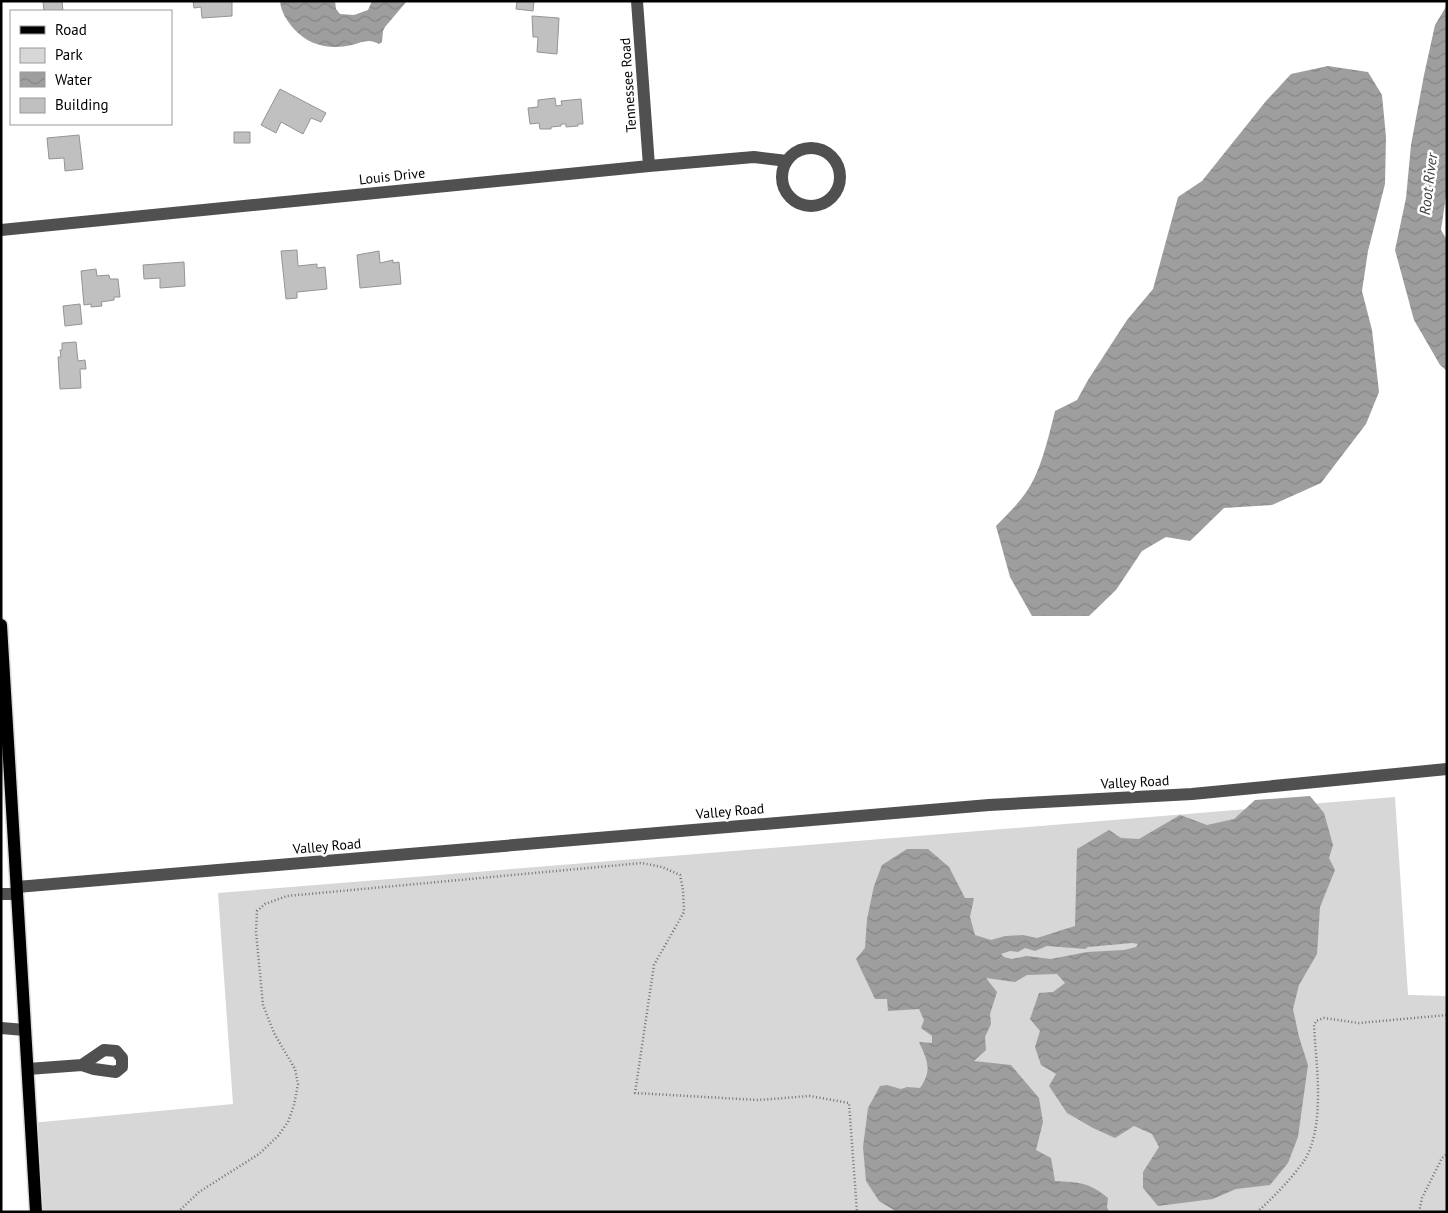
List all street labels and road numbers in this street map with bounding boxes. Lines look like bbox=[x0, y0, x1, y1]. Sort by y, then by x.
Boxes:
street label: Tennessee Road bbox=[616, 37, 640, 133]
street label: Louis Drive bbox=[358, 164, 426, 188]
street label: Valley Road bbox=[1099, 771, 1170, 793]
street label: Valley Road bbox=[694, 799, 765, 823]
street label: Valley Road bbox=[291, 834, 362, 858]

